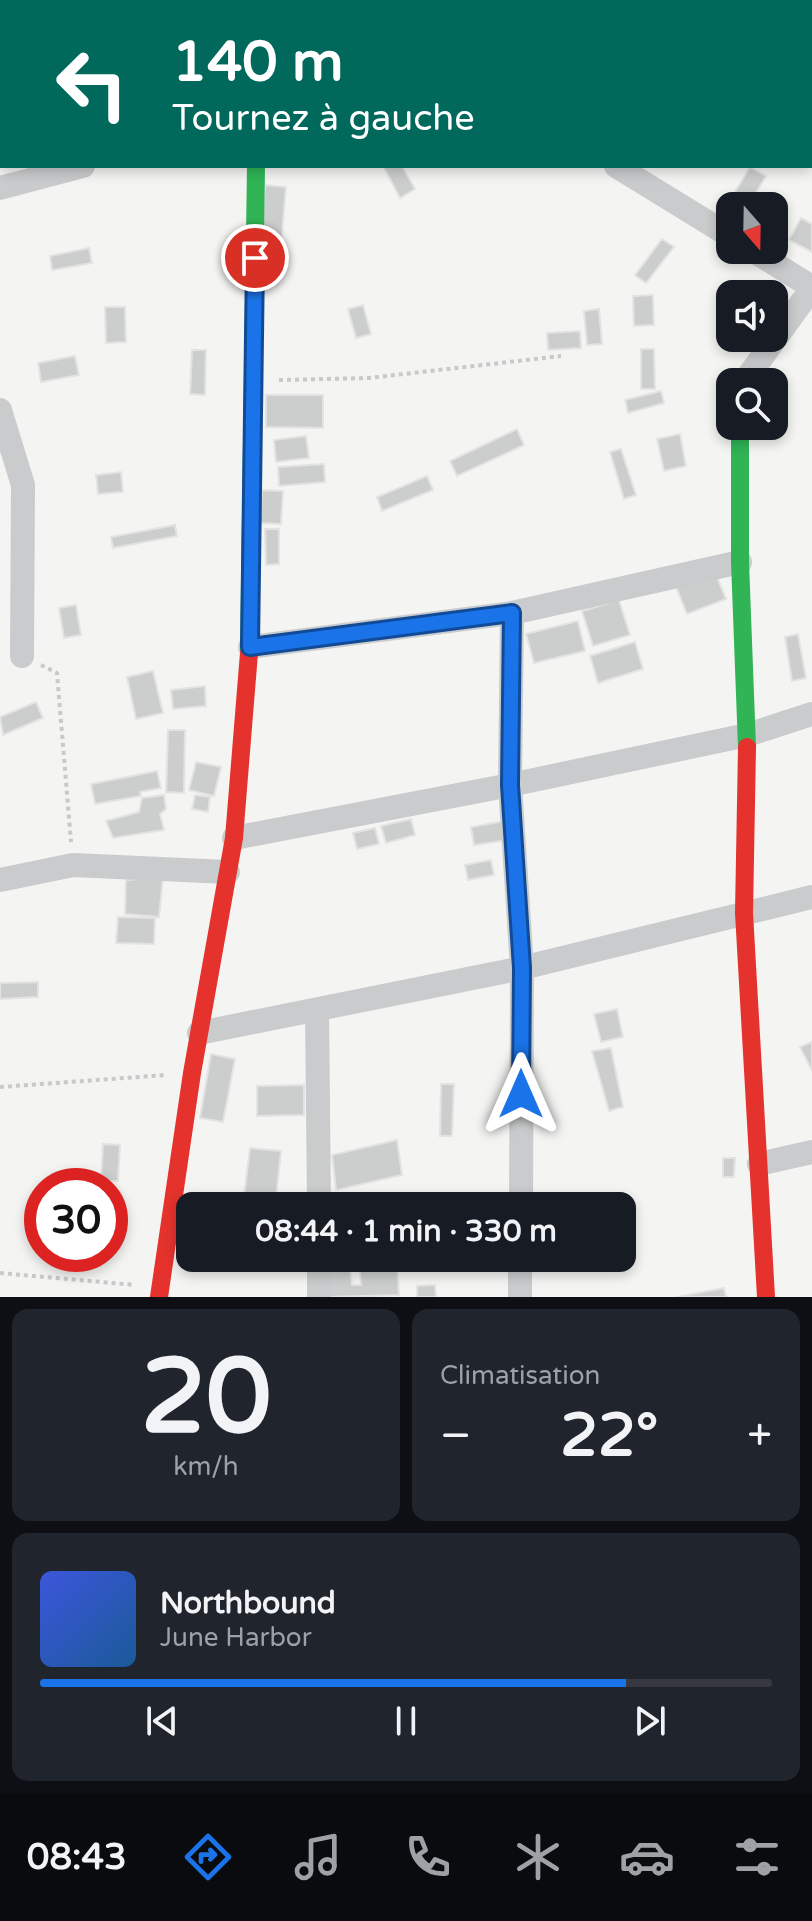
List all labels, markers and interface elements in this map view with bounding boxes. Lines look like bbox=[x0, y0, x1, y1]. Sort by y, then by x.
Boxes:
text: 140 m bbox=[172, 29, 343, 96]
icon: left bbox=[40, 32, 144, 136]
text: Tournez à gauche bbox=[172, 97, 475, 140]
north arrow bbox=[716, 192, 788, 264]
map controls bbox=[716, 192, 788, 440]
pin bbox=[221, 224, 289, 292]
icon: arrive bbox=[233, 236, 277, 280]
button: sound bbox=[716, 280, 788, 352]
button: search bbox=[716, 368, 788, 440]
position arrow bbox=[479, 1052, 563, 1136]
speed limit sign: 30 bbox=[24, 1168, 128, 1272]
text: 08:44 · 1 min · 330 m bbox=[255, 1213, 557, 1250]
text: 20 bbox=[141, 1336, 271, 1461]
text: Climatisation bbox=[440, 1360, 600, 1391]
text: 22° bbox=[560, 1400, 658, 1472]
text: − bbox=[440, 1410, 471, 1463]
text: + bbox=[747, 1410, 772, 1463]
text: km/h bbox=[173, 1451, 239, 1482]
text: Northbound bbox=[160, 1585, 336, 1622]
text: June Harbor bbox=[160, 1622, 312, 1653]
icon: previous bbox=[140, 1699, 184, 1743]
icon: pause bbox=[384, 1699, 428, 1743]
icon: next bbox=[628, 1699, 672, 1743]
icon: directions bbox=[180, 1829, 236, 1885]
icon: music bbox=[290, 1829, 346, 1885]
icon: phone bbox=[400, 1829, 456, 1885]
icon: climate bbox=[510, 1829, 566, 1885]
icon: car bbox=[619, 1829, 675, 1885]
icon: filters bbox=[729, 1829, 785, 1885]
text: 08:43 bbox=[27, 1836, 127, 1879]

